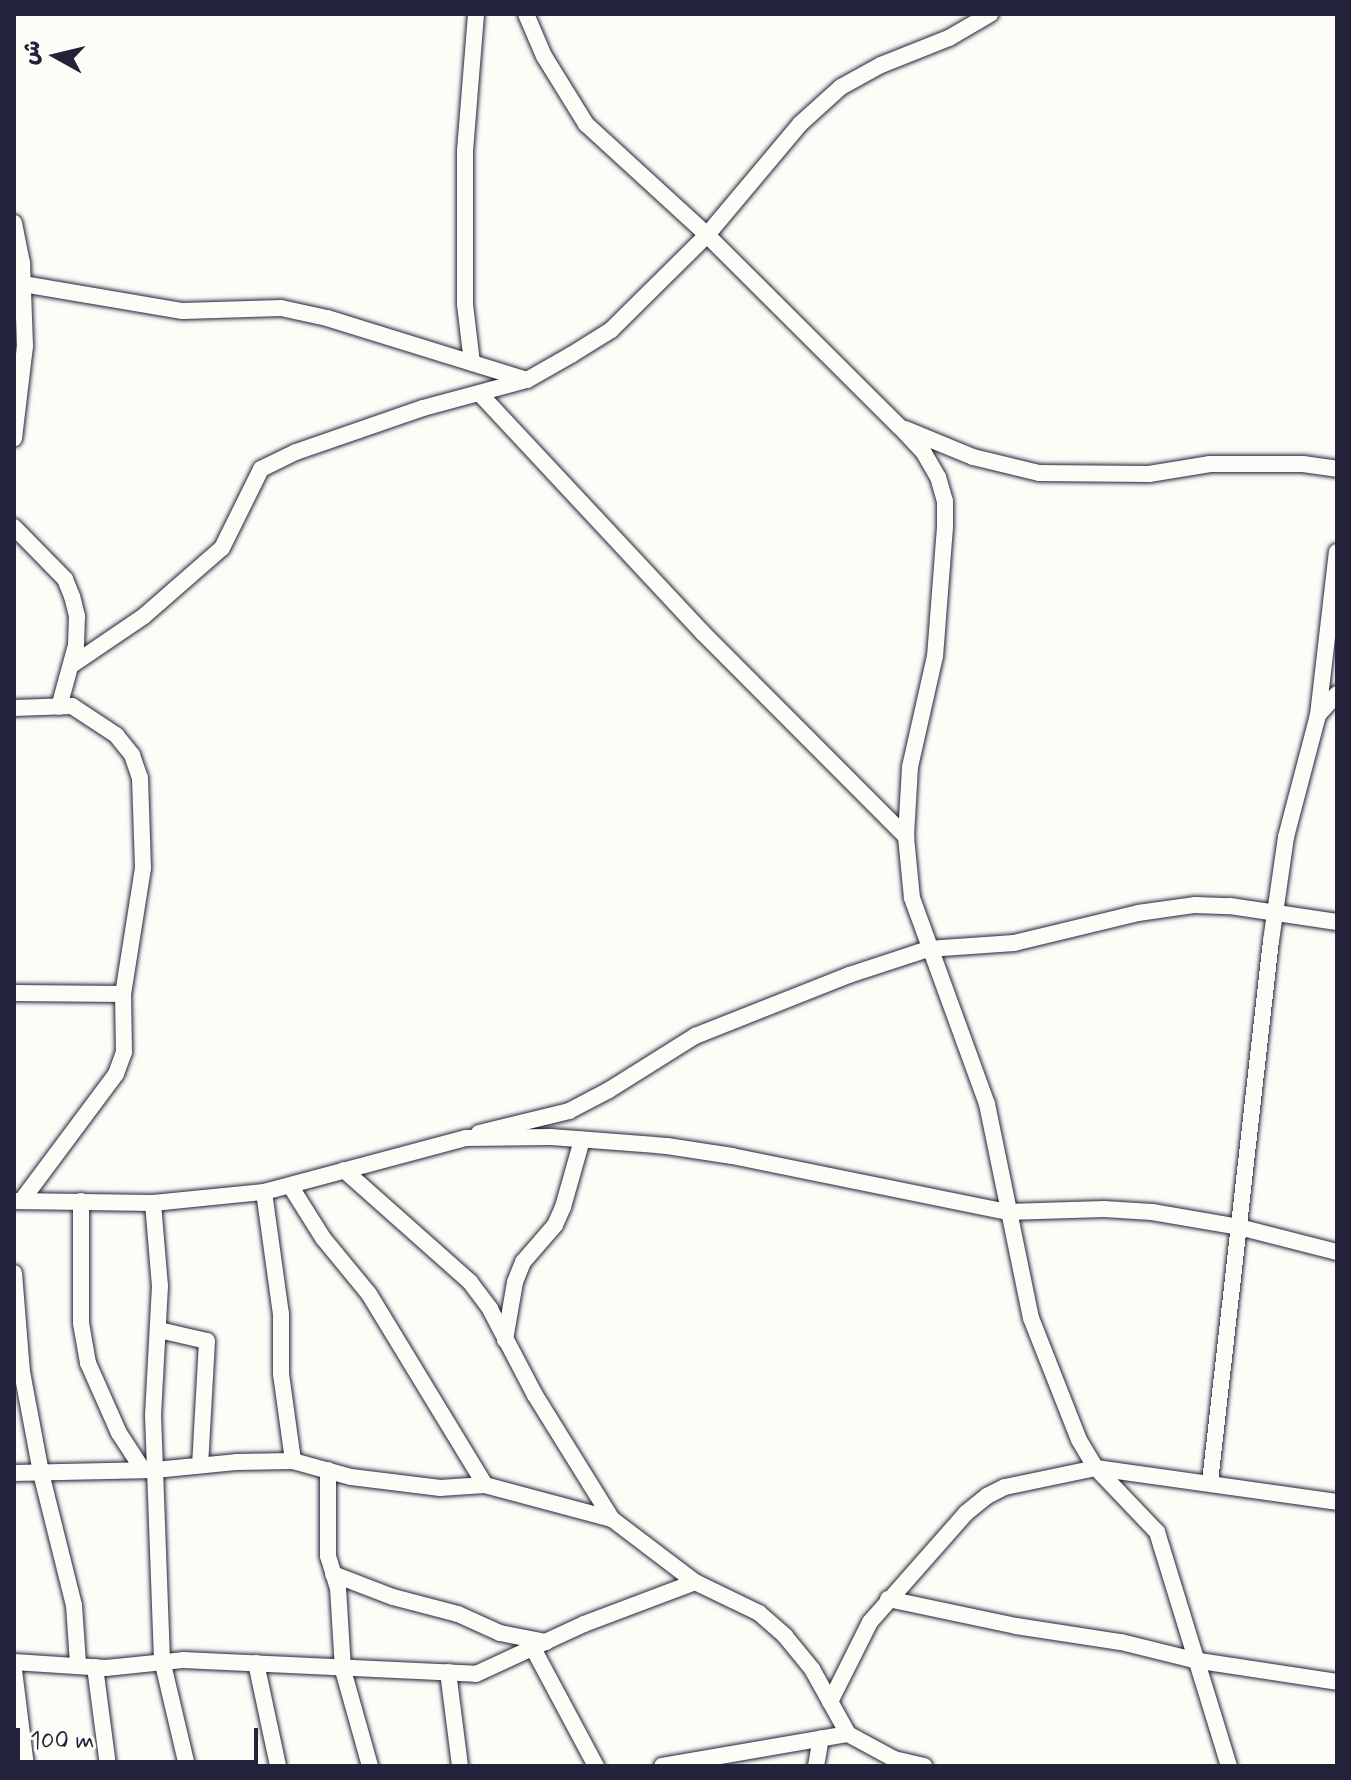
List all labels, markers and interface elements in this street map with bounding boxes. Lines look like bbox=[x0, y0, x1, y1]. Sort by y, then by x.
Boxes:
north arrow bbox=[16, 16, 96, 96]
text: ش bbox=[17, 39, 48, 67]
scale bar bbox=[20, 1712, 262, 1762]
text: 100 m bbox=[30, 1726, 94, 1757]

